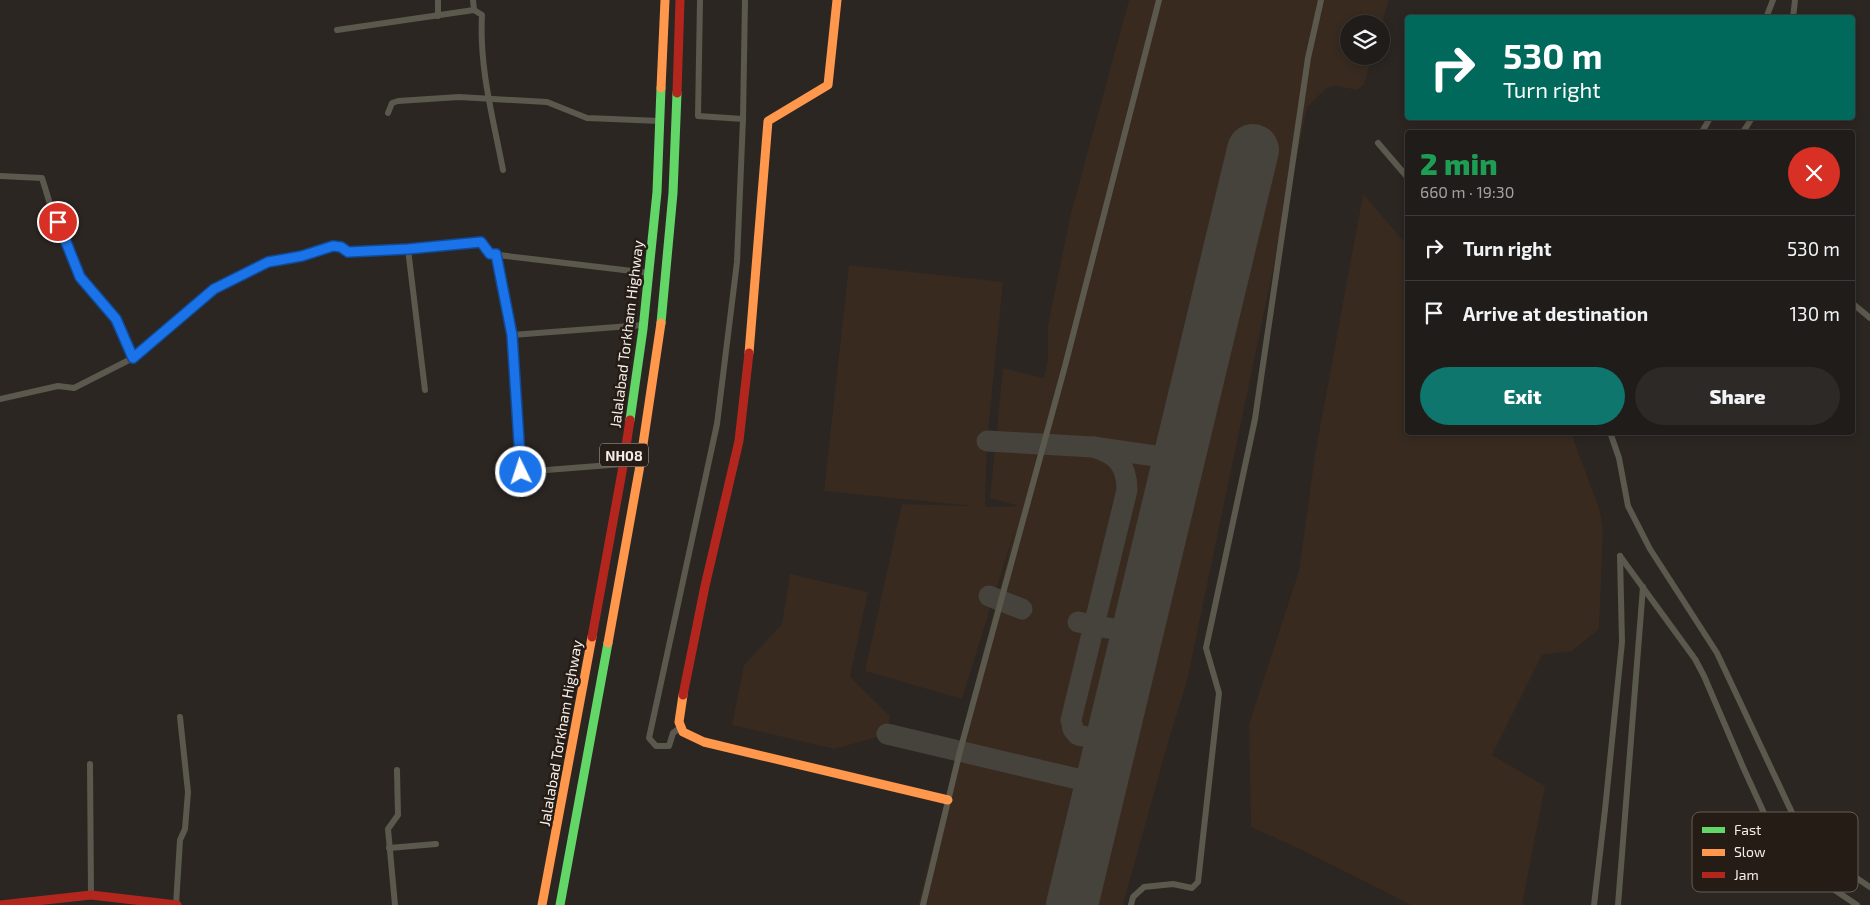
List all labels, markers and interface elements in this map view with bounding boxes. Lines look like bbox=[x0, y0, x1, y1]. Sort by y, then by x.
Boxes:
map controls bbox=[1340, 15, 1390, 65]
button: layers bbox=[1340, 15, 1390, 65]
text: 530 m bbox=[1503, 34, 1603, 76]
icon: right bbox=[1420, 35, 1485, 100]
text: Turn right bbox=[1503, 76, 1601, 102]
text: 2 min bbox=[1420, 145, 1498, 181]
button: close bbox=[1788, 147, 1840, 199]
text: 660 m · 19:30 bbox=[1420, 182, 1514, 201]
pin bbox=[37, 201, 79, 243]
icon: arrive bbox=[44, 208, 72, 236]
icon: right bbox=[1420, 234, 1448, 262]
text: Turn right bbox=[1463, 237, 1551, 260]
text: 530 m bbox=[1787, 237, 1840, 260]
street label: Jalalabad Torkham Highway bbox=[606, 239, 646, 429]
icon: arrive bbox=[1420, 299, 1448, 327]
text: Arrive at destination bbox=[1463, 302, 1648, 325]
text: 130 m bbox=[1790, 302, 1840, 325]
button: Exit bbox=[1420, 367, 1625, 425]
button: Share bbox=[1635, 367, 1840, 425]
road number: NH08 bbox=[600, 444, 648, 466]
position arrow bbox=[494, 445, 546, 497]
street label: Jalalabad Torkham Highway bbox=[535, 638, 585, 828]
legend bbox=[1692, 812, 1858, 892]
text: Fast bbox=[1734, 821, 1761, 838]
text: Slow bbox=[1734, 843, 1766, 860]
text: Jam bbox=[1734, 866, 1759, 883]

